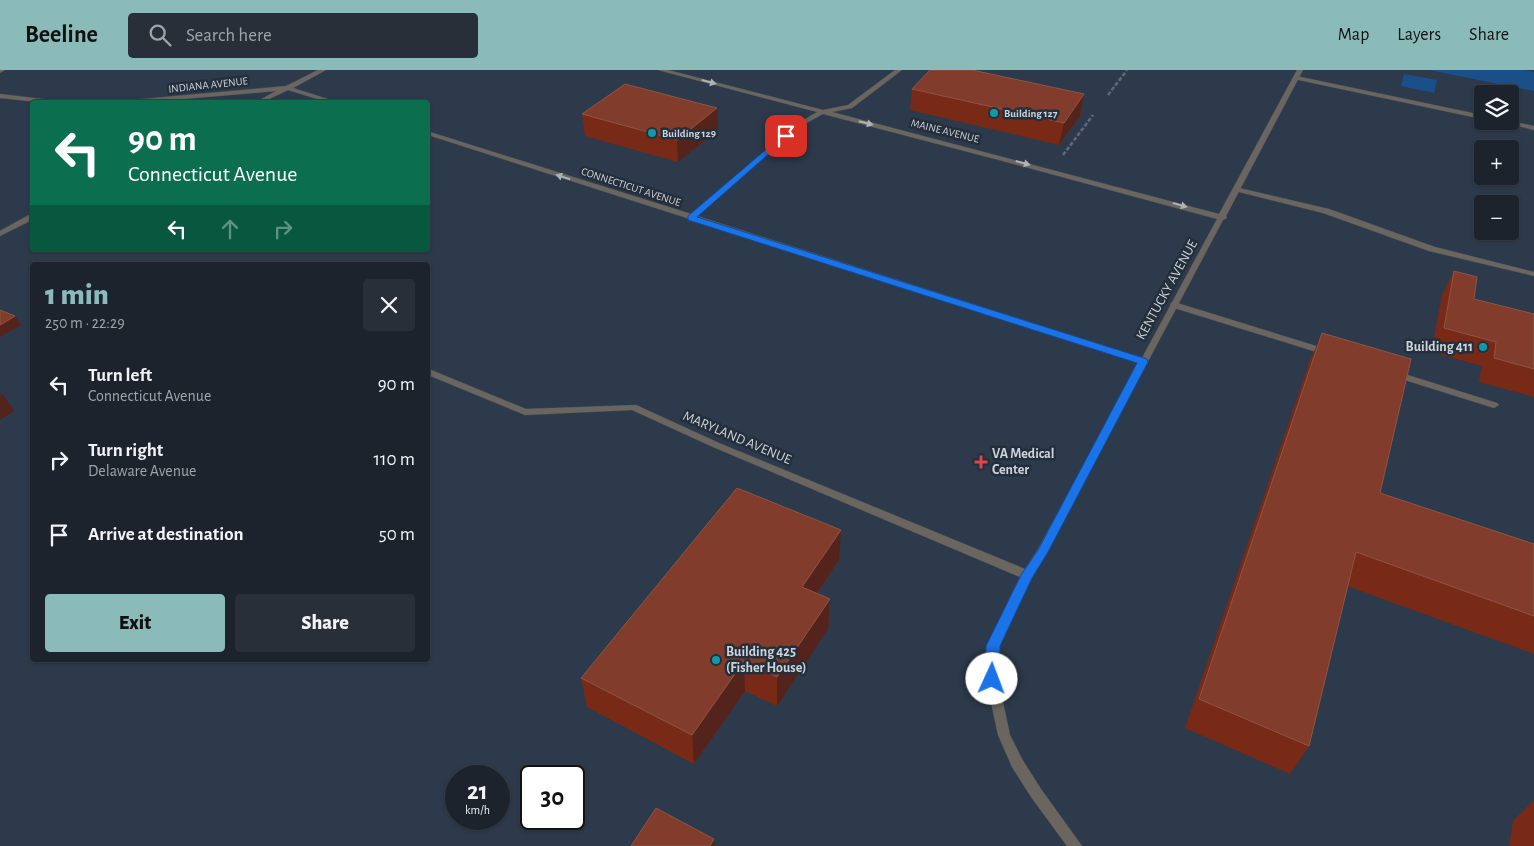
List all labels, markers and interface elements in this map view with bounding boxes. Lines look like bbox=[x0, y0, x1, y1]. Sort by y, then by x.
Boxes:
search box bbox=[128, 13, 478, 58]
icon: search bbox=[146, 21, 174, 49]
text: Beeline bbox=[25, 23, 98, 47]
text: Search here bbox=[186, 26, 272, 45]
text: Map bbox=[1338, 26, 1369, 44]
text: Layers bbox=[1397, 26, 1441, 44]
text: Share bbox=[1469, 26, 1509, 44]
street label: INDIANA AVENUE bbox=[168, 75, 249, 95]
one-way arrow bbox=[701, 79, 716, 87]
map controls bbox=[1474, 85, 1519, 240]
button: layers bbox=[1474, 85, 1519, 130]
marker: Building 127 bbox=[988, 107, 1000, 119]
place label: Building 127 bbox=[1004, 108, 1058, 119]
pin bbox=[765, 115, 807, 157]
street label: MAINE AVENUE bbox=[910, 117, 981, 145]
one-way arrow bbox=[859, 119, 874, 127]
icon: left bbox=[45, 120, 110, 185]
text: 90 m bbox=[128, 122, 197, 157]
icon: arrive bbox=[772, 122, 800, 150]
marker: Building 129 bbox=[646, 127, 658, 139]
place label: Building 129 bbox=[662, 128, 716, 139]
button: + bbox=[1474, 140, 1519, 185]
one-way arrow bbox=[1016, 160, 1031, 168]
text: Connecticut Avenue bbox=[128, 163, 298, 185]
street label: CONNECTICUT AVENUE bbox=[580, 166, 683, 208]
one-way arrow bbox=[555, 173, 570, 181]
button: − bbox=[1474, 195, 1519, 240]
one-way arrow bbox=[1173, 202, 1188, 210]
icon: left bbox=[163, 215, 191, 243]
icon: ahead bbox=[216, 215, 244, 243]
icon: right bbox=[269, 215, 297, 243]
street label: KENTUCKY AVENUE bbox=[1134, 238, 1200, 342]
button: close bbox=[363, 279, 415, 331]
text: 1 min bbox=[45, 280, 109, 310]
text: 250 m · 22:29 bbox=[45, 315, 125, 331]
place label: Building 411 bbox=[1406, 340, 1473, 354]
marker: Building 411 bbox=[1477, 341, 1489, 353]
text: Turn left bbox=[88, 366, 152, 385]
icon: left bbox=[45, 371, 73, 399]
text: 90 m bbox=[378, 375, 415, 394]
text: Connecticut Avenue bbox=[88, 388, 211, 404]
street label: MARYLAND AVENUE bbox=[681, 409, 793, 467]
text: Turn right bbox=[88, 441, 163, 460]
icon: right bbox=[45, 446, 73, 474]
place label: VA Medical Center bbox=[992, 447, 1055, 477]
text: 110 m bbox=[374, 450, 415, 469]
marker: VA Medical Center bbox=[974, 455, 988, 469]
text: Delaware Avenue bbox=[88, 463, 196, 479]
icon: arrive bbox=[45, 521, 73, 549]
text: Arrive at destination bbox=[88, 525, 244, 544]
text: 50 m bbox=[379, 525, 415, 544]
button: Exit bbox=[45, 594, 225, 652]
button: Share bbox=[235, 594, 415, 652]
place label: Building 425 (Fisher House) bbox=[726, 645, 806, 675]
position arrow bbox=[965, 652, 1017, 704]
marker: Building 425 (Fisher House) bbox=[710, 654, 722, 666]
speed limit sign: 30 bbox=[520, 765, 585, 830]
text: 21 bbox=[467, 779, 488, 804]
text: km/h bbox=[465, 804, 490, 816]

